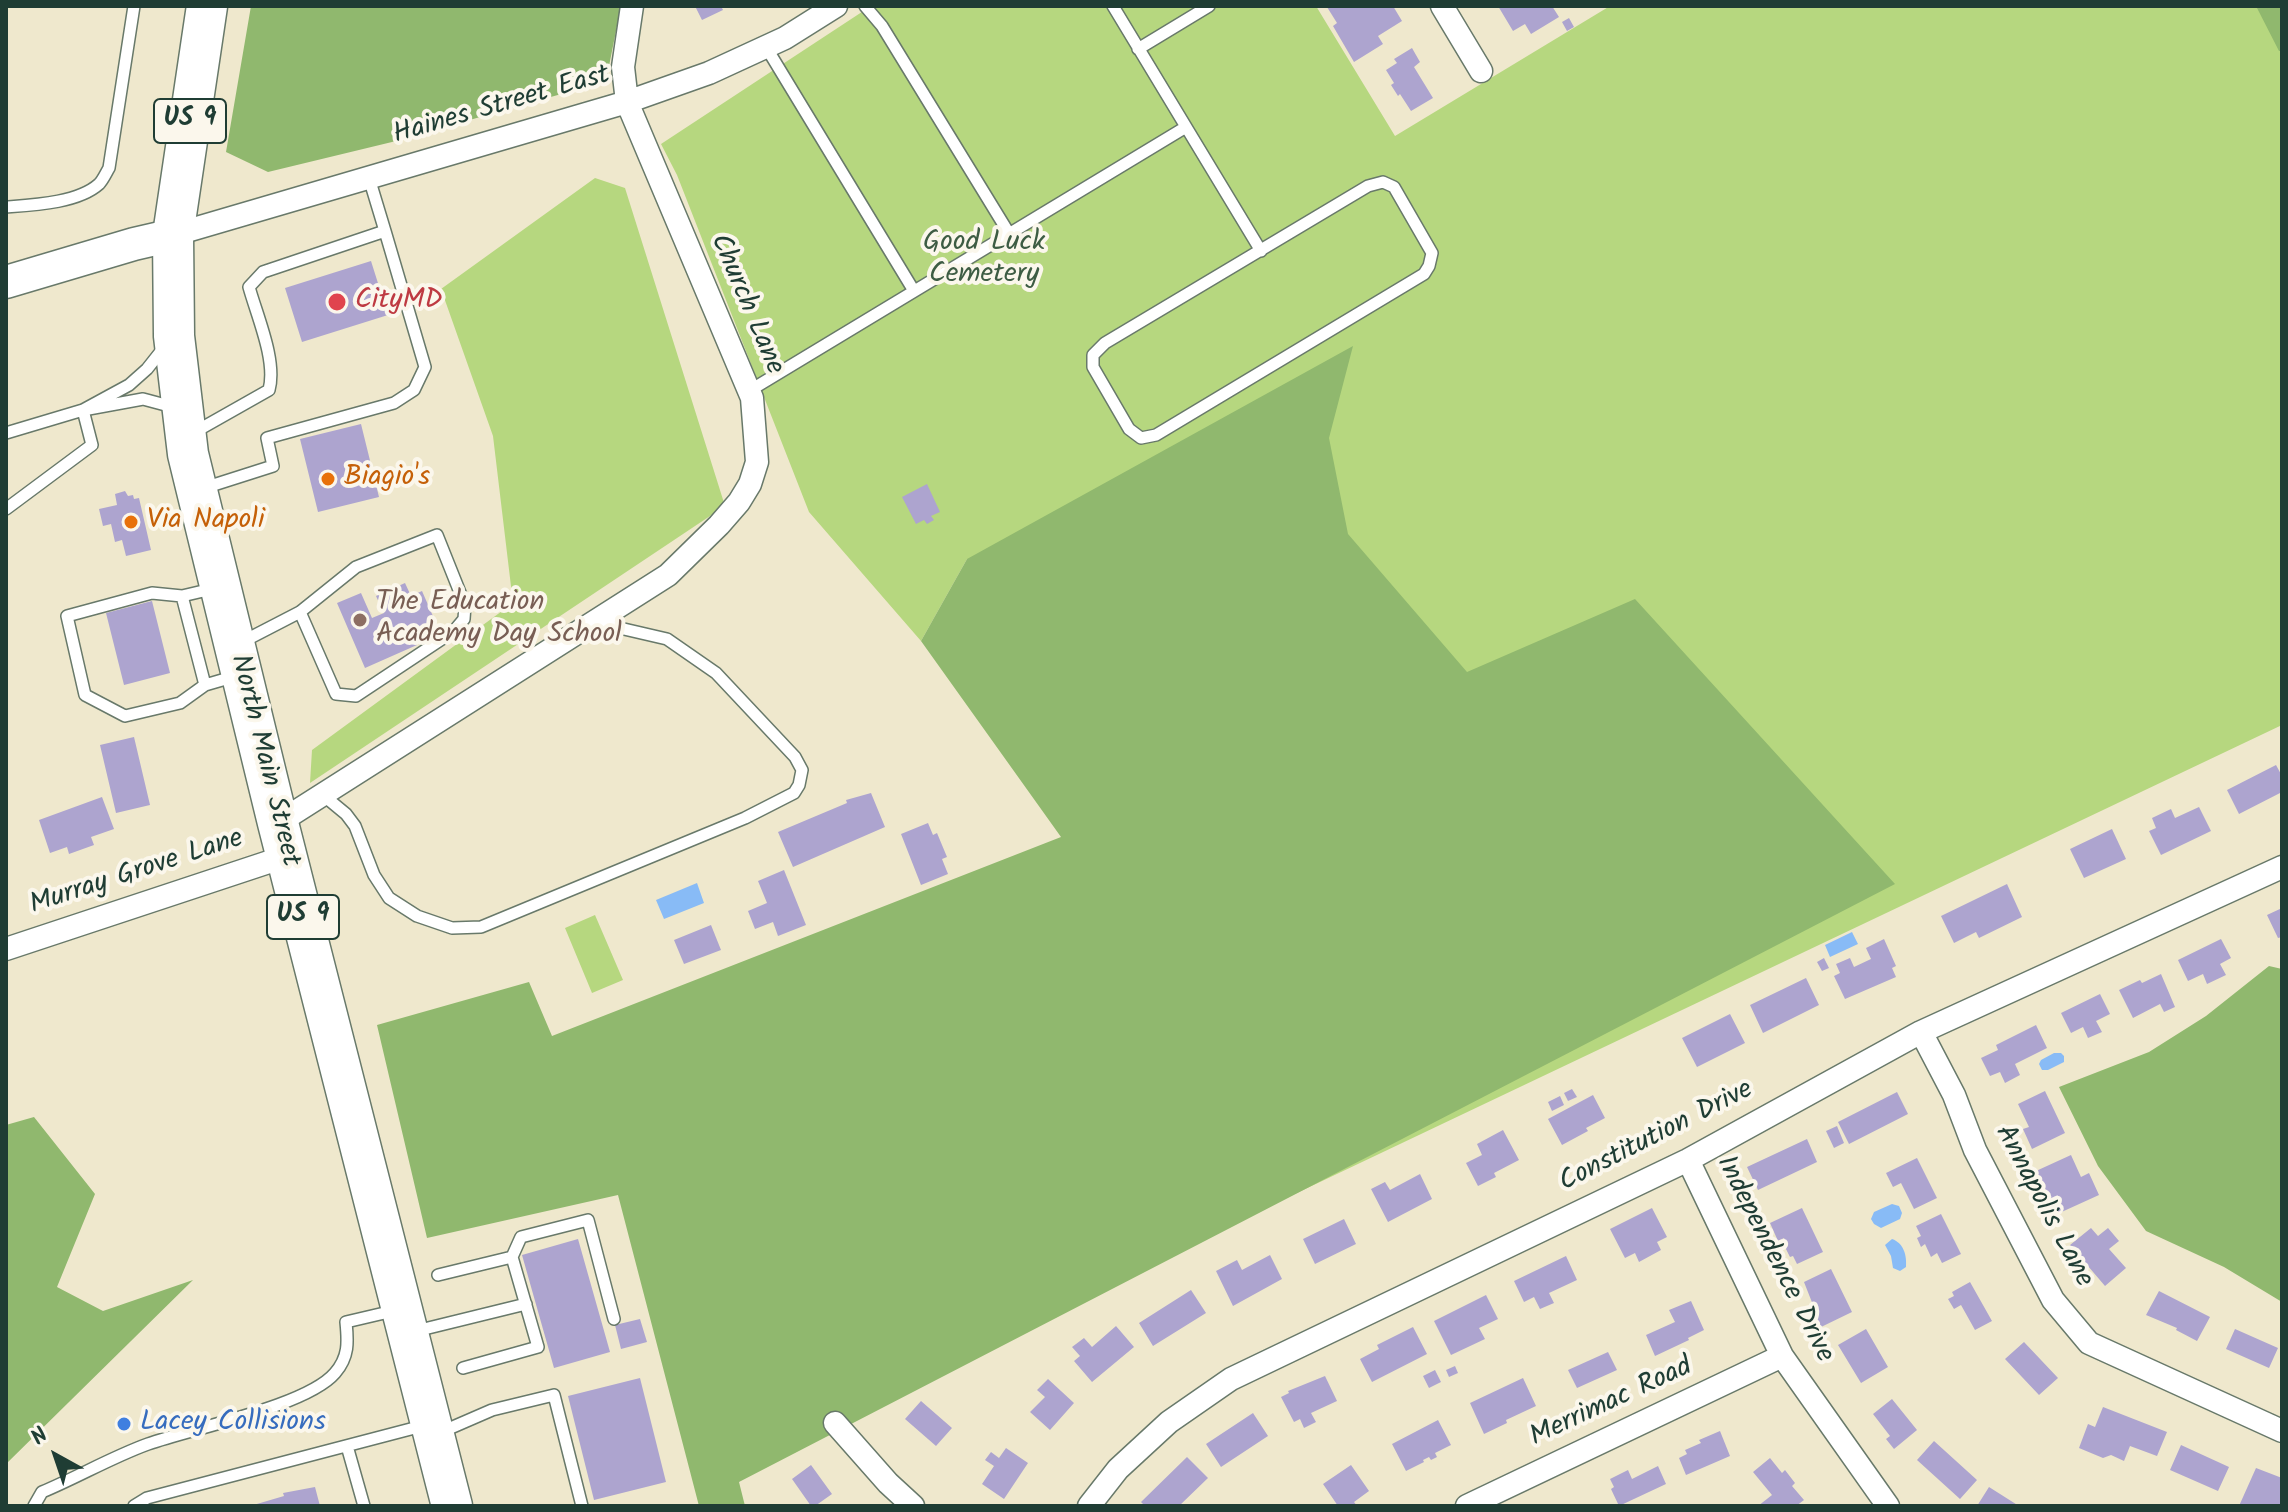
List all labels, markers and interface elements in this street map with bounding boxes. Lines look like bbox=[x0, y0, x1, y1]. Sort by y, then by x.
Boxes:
street label: Haines Street East bbox=[390, 60, 614, 154]
road number: US 9 bbox=[154, 99, 226, 143]
park label: Good Luck Cemetery bbox=[923, 227, 1045, 293]
street label: Church Lane bbox=[700, 230, 790, 380]
place label: CityMD bbox=[355, 285, 443, 319]
marker: CityMD bbox=[326, 291, 348, 313]
place label: Biagio's bbox=[344, 462, 430, 496]
marker: Biagio's bbox=[319, 470, 337, 488]
place label: Via Napoli bbox=[147, 505, 265, 539]
marker: Via Napoli bbox=[122, 513, 140, 531]
place label: The Education Academy Day School bbox=[376, 587, 622, 653]
marker: The Education Academy Day School bbox=[351, 611, 369, 629]
street label: North Main Street bbox=[220, 652, 306, 870]
street label: Murray Grove Lane bbox=[26, 824, 248, 924]
road number: US 9 bbox=[267, 895, 339, 939]
street label: Constitution Drive bbox=[1555, 1075, 1759, 1201]
street label: Annapolis Lane bbox=[1985, 1120, 2099, 1294]
street label: Independence Drive bbox=[1706, 1151, 1840, 1369]
street label: Merrimac Road bbox=[1526, 1352, 1698, 1456]
place label: Lacey Collisions bbox=[140, 1407, 326, 1441]
marker: Lacey Collisions bbox=[115, 1415, 133, 1433]
north arrow bbox=[16, 1416, 96, 1496]
text: N bbox=[24, 1419, 57, 1455]

